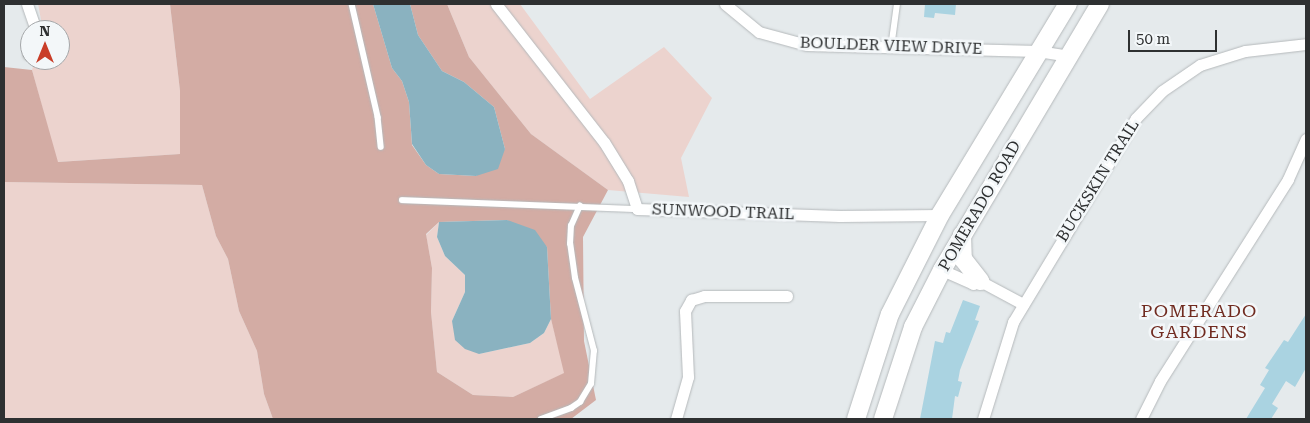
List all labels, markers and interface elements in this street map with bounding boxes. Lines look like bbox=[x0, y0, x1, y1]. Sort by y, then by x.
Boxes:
north arrow bbox=[20, 20, 70, 70]
scale bar bbox=[1130, 20, 1219, 52]
text: N bbox=[40, 23, 50, 39]
text: 50 m bbox=[1136, 30, 1170, 48]
street label: BOULDER VIEW DRIVE bbox=[799, 33, 983, 59]
street label: BUCKSKIN TRAIL bbox=[1053, 117, 1143, 245]
street label: POMERADO ROAD bbox=[935, 137, 1025, 275]
street label: SUNWOOD TRAIL bbox=[652, 200, 794, 224]
district label: POMERADO GARDENS bbox=[1140, 301, 1258, 344]

